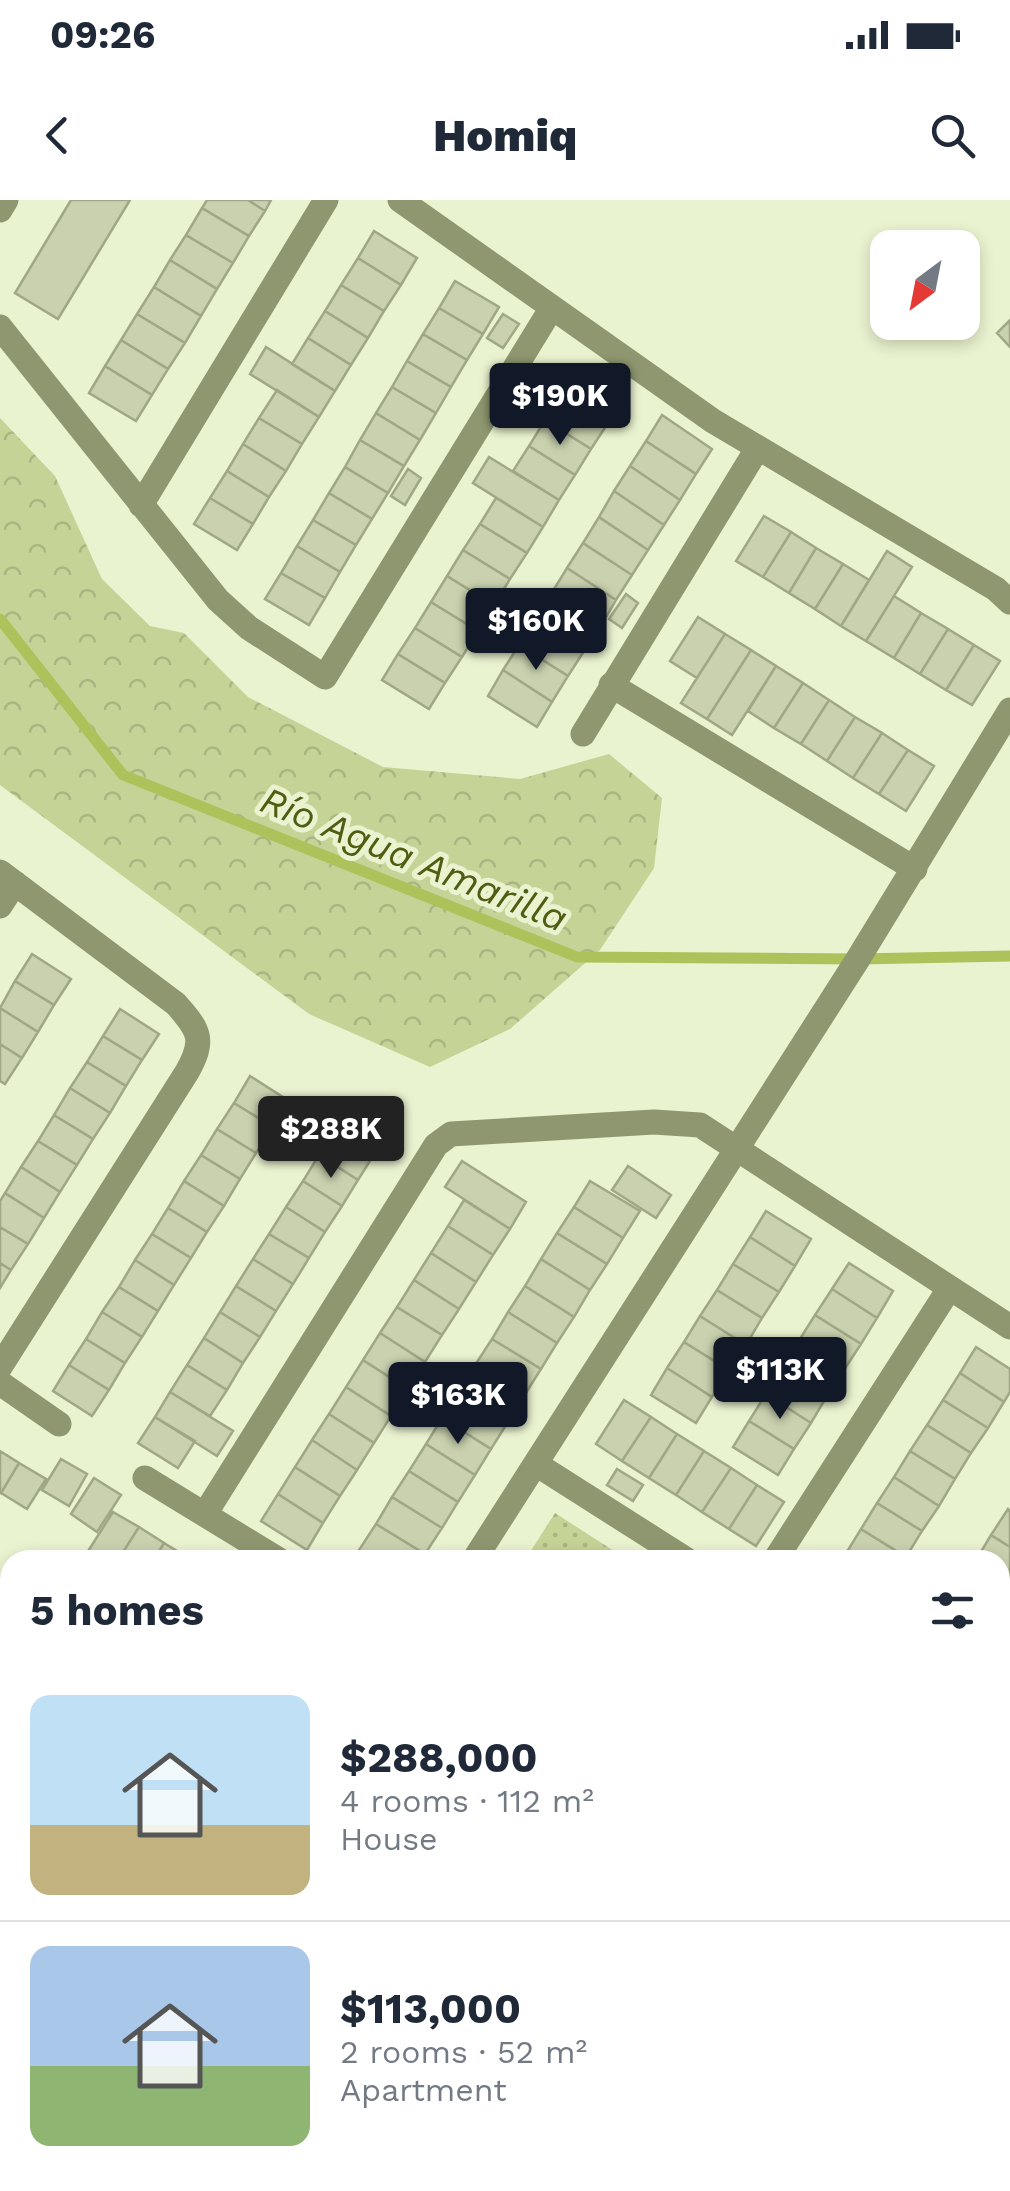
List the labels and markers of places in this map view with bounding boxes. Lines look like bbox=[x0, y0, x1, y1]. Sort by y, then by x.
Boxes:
pin: $190K bbox=[490, 363, 630, 448]
pin: $160K bbox=[466, 588, 606, 673]
pin: $288K bbox=[261, 1096, 401, 1181]
pin: $113K bbox=[710, 1337, 850, 1422]
pin: $163K bbox=[388, 1362, 528, 1447]

